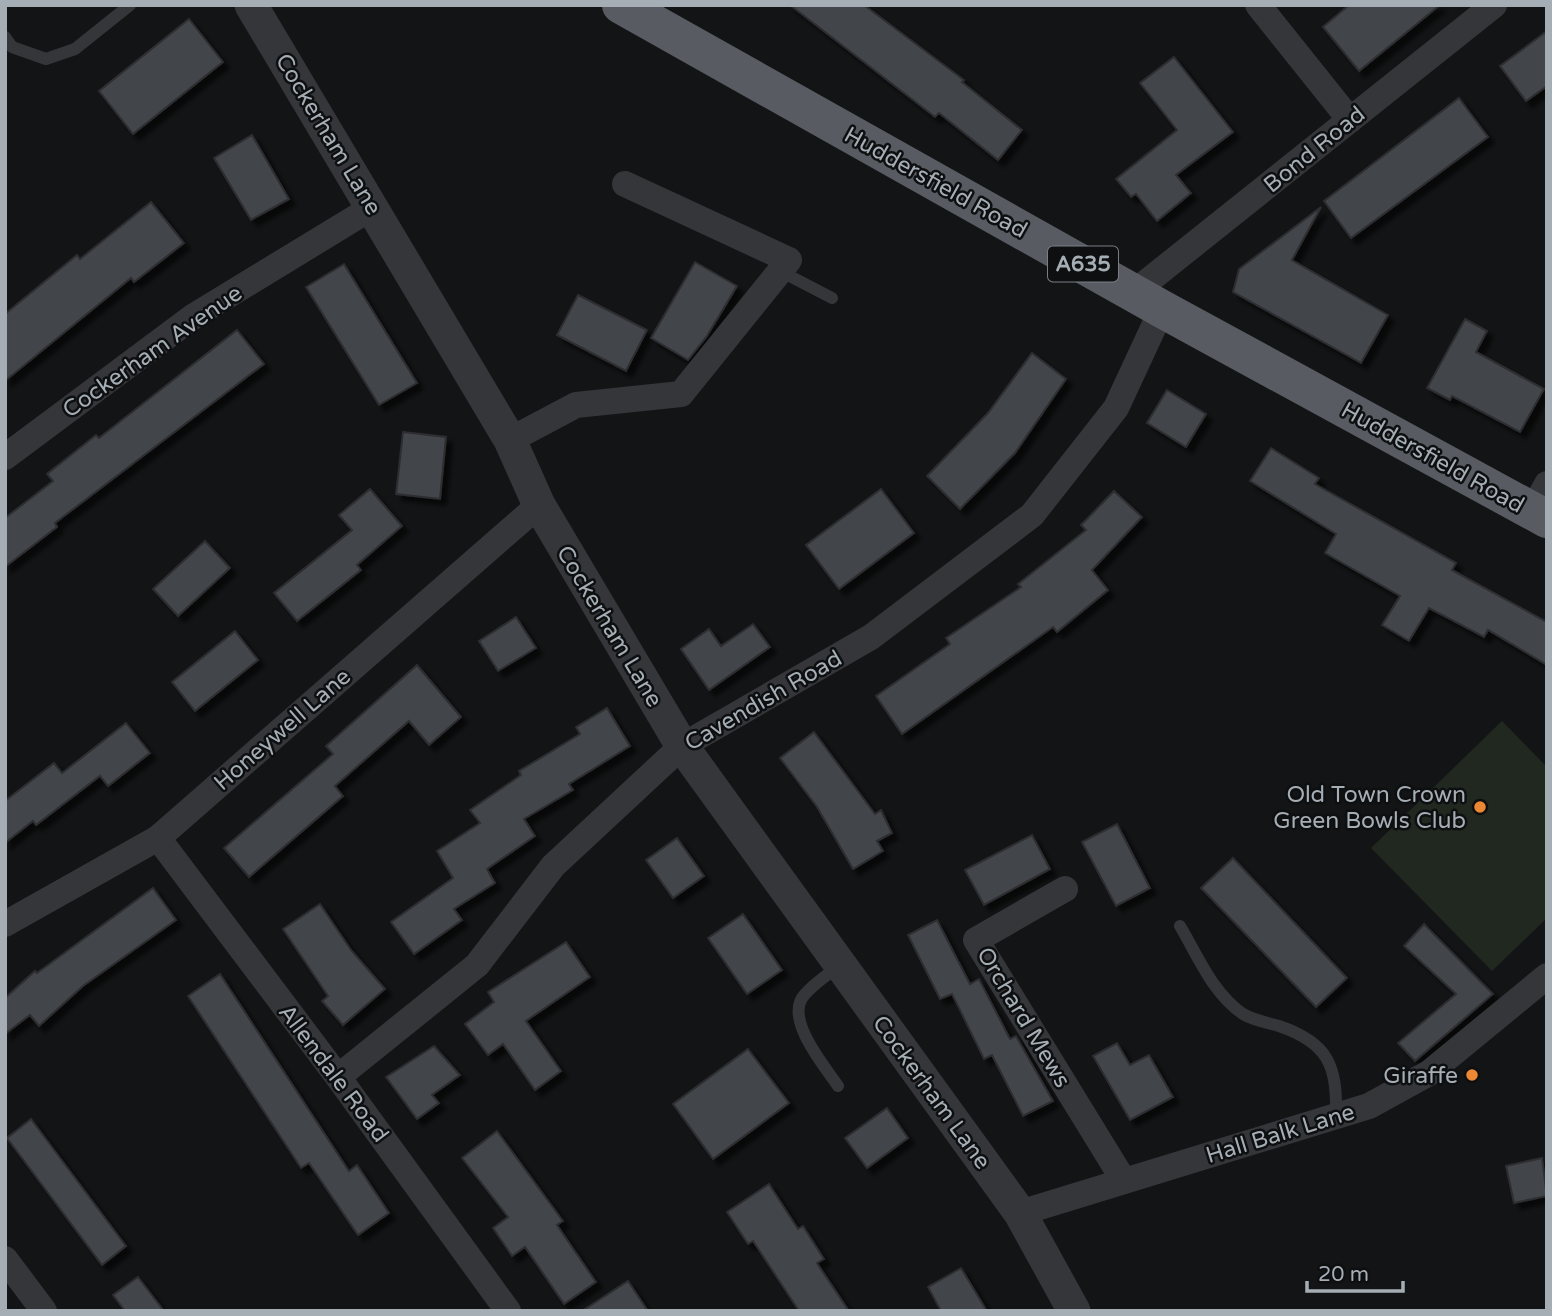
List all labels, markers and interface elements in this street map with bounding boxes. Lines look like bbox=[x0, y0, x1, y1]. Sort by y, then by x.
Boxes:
street label: Cockerham Lane bbox=[269, 49, 387, 220]
street label: Bond Road bbox=[1258, 100, 1371, 199]
street label: Huddersfield Road bbox=[839, 121, 1032, 245]
road number: A635 bbox=[1048, 246, 1118, 282]
street label: Cockerham Avenue bbox=[58, 279, 248, 424]
street label: Huddersfield Road bbox=[1336, 396, 1529, 520]
street label: Cockerham Lane bbox=[550, 541, 668, 712]
street label: Cavendish Road bbox=[680, 645, 847, 757]
street label: Honeywell Lane bbox=[209, 663, 357, 797]
place label: Old Town Crown Green Bowls Club bbox=[1273, 781, 1466, 835]
marker: Old Town Crown Green Bowls Club bbox=[1472, 799, 1488, 815]
street label: Orchard Mews bbox=[970, 942, 1076, 1093]
street label: Allendale Road bbox=[272, 999, 394, 1148]
street label: Cockerham Lane bbox=[866, 1010, 996, 1175]
place label: Giraffe bbox=[1383, 1062, 1458, 1090]
marker: Giraffe bbox=[1464, 1067, 1480, 1083]
street label: Hall Balk Lane bbox=[1203, 1098, 1358, 1170]
scale bar bbox=[1307, 1250, 1403, 1294]
text: 20 m bbox=[1318, 1262, 1369, 1287]

